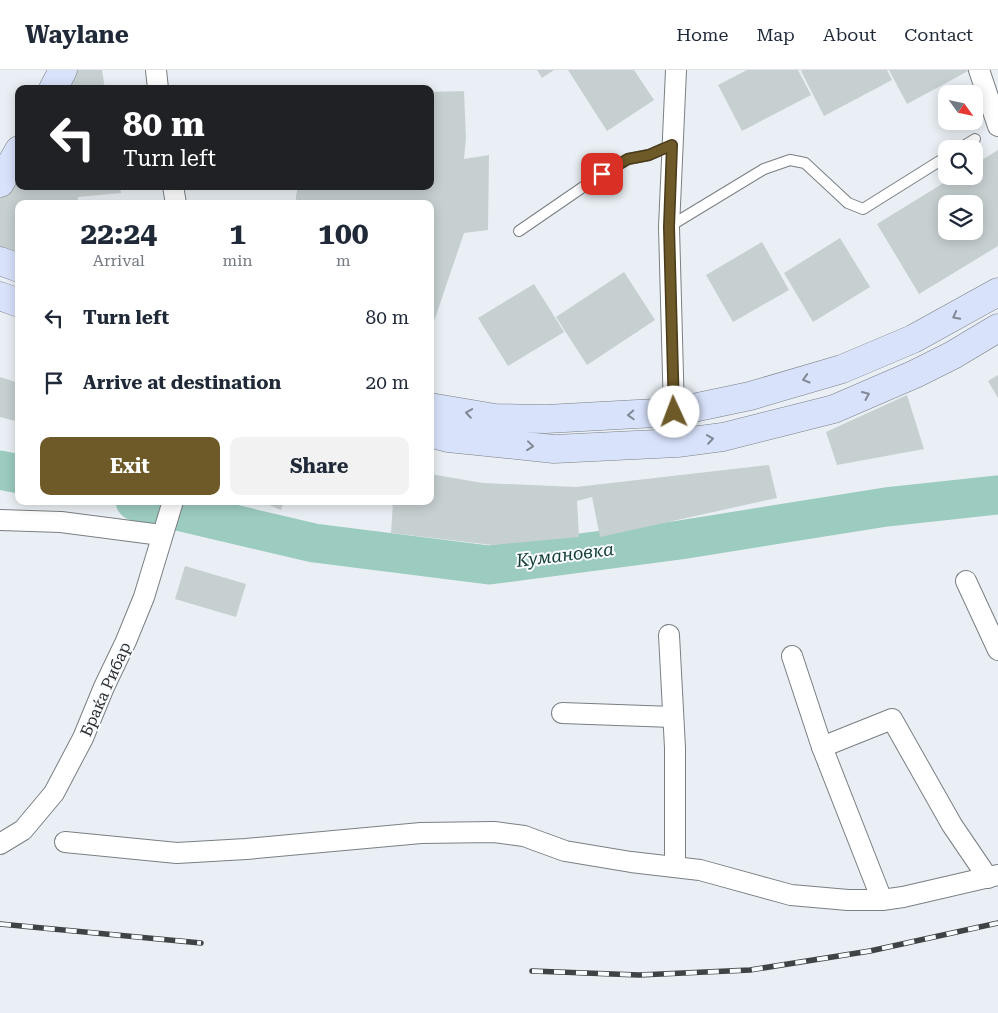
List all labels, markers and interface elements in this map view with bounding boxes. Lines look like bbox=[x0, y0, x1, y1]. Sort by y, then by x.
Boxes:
text: Waylane bbox=[25, 21, 129, 49]
text: Home bbox=[676, 24, 728, 45]
text: Map bbox=[756, 24, 795, 45]
text: About bbox=[823, 24, 876, 45]
text: Contact bbox=[904, 24, 973, 45]
north arrow bbox=[938, 85, 982, 130]
map controls bbox=[938, 85, 983, 240]
text: 80 m bbox=[123, 104, 205, 145]
icon: left bbox=[40, 105, 105, 170]
button: search bbox=[938, 140, 983, 185]
text: Turn left bbox=[123, 146, 216, 171]
pin bbox=[581, 153, 623, 195]
icon: arrive bbox=[588, 160, 616, 188]
button: layers bbox=[938, 195, 983, 240]
text: 22:24 bbox=[80, 216, 157, 251]
text: 1 bbox=[229, 216, 246, 251]
text: 100 bbox=[318, 216, 368, 251]
text: Arrival bbox=[93, 251, 145, 270]
text: min bbox=[223, 251, 253, 270]
text: m bbox=[336, 251, 351, 270]
icon: left bbox=[40, 304, 68, 332]
text: Turn left bbox=[83, 306, 169, 329]
text: 80 m bbox=[366, 306, 409, 329]
one-way arrow bbox=[952, 310, 961, 320]
icon: arrive bbox=[40, 369, 68, 397]
text: Arrive at destination bbox=[83, 371, 281, 394]
text: 20 m bbox=[366, 371, 409, 394]
one-way arrow bbox=[803, 374, 811, 384]
position arrow bbox=[647, 385, 699, 437]
one-way arrow bbox=[861, 390, 870, 401]
one-way arrow bbox=[464, 409, 473, 419]
one-way arrow bbox=[626, 409, 634, 420]
one-way arrow bbox=[705, 434, 714, 444]
button: Exit bbox=[40, 437, 220, 495]
button: Share bbox=[230, 437, 409, 495]
one-way arrow bbox=[527, 440, 535, 451]
water label: Кумановка bbox=[514, 538, 615, 571]
street label: Браќа Рибар bbox=[76, 639, 135, 739]

